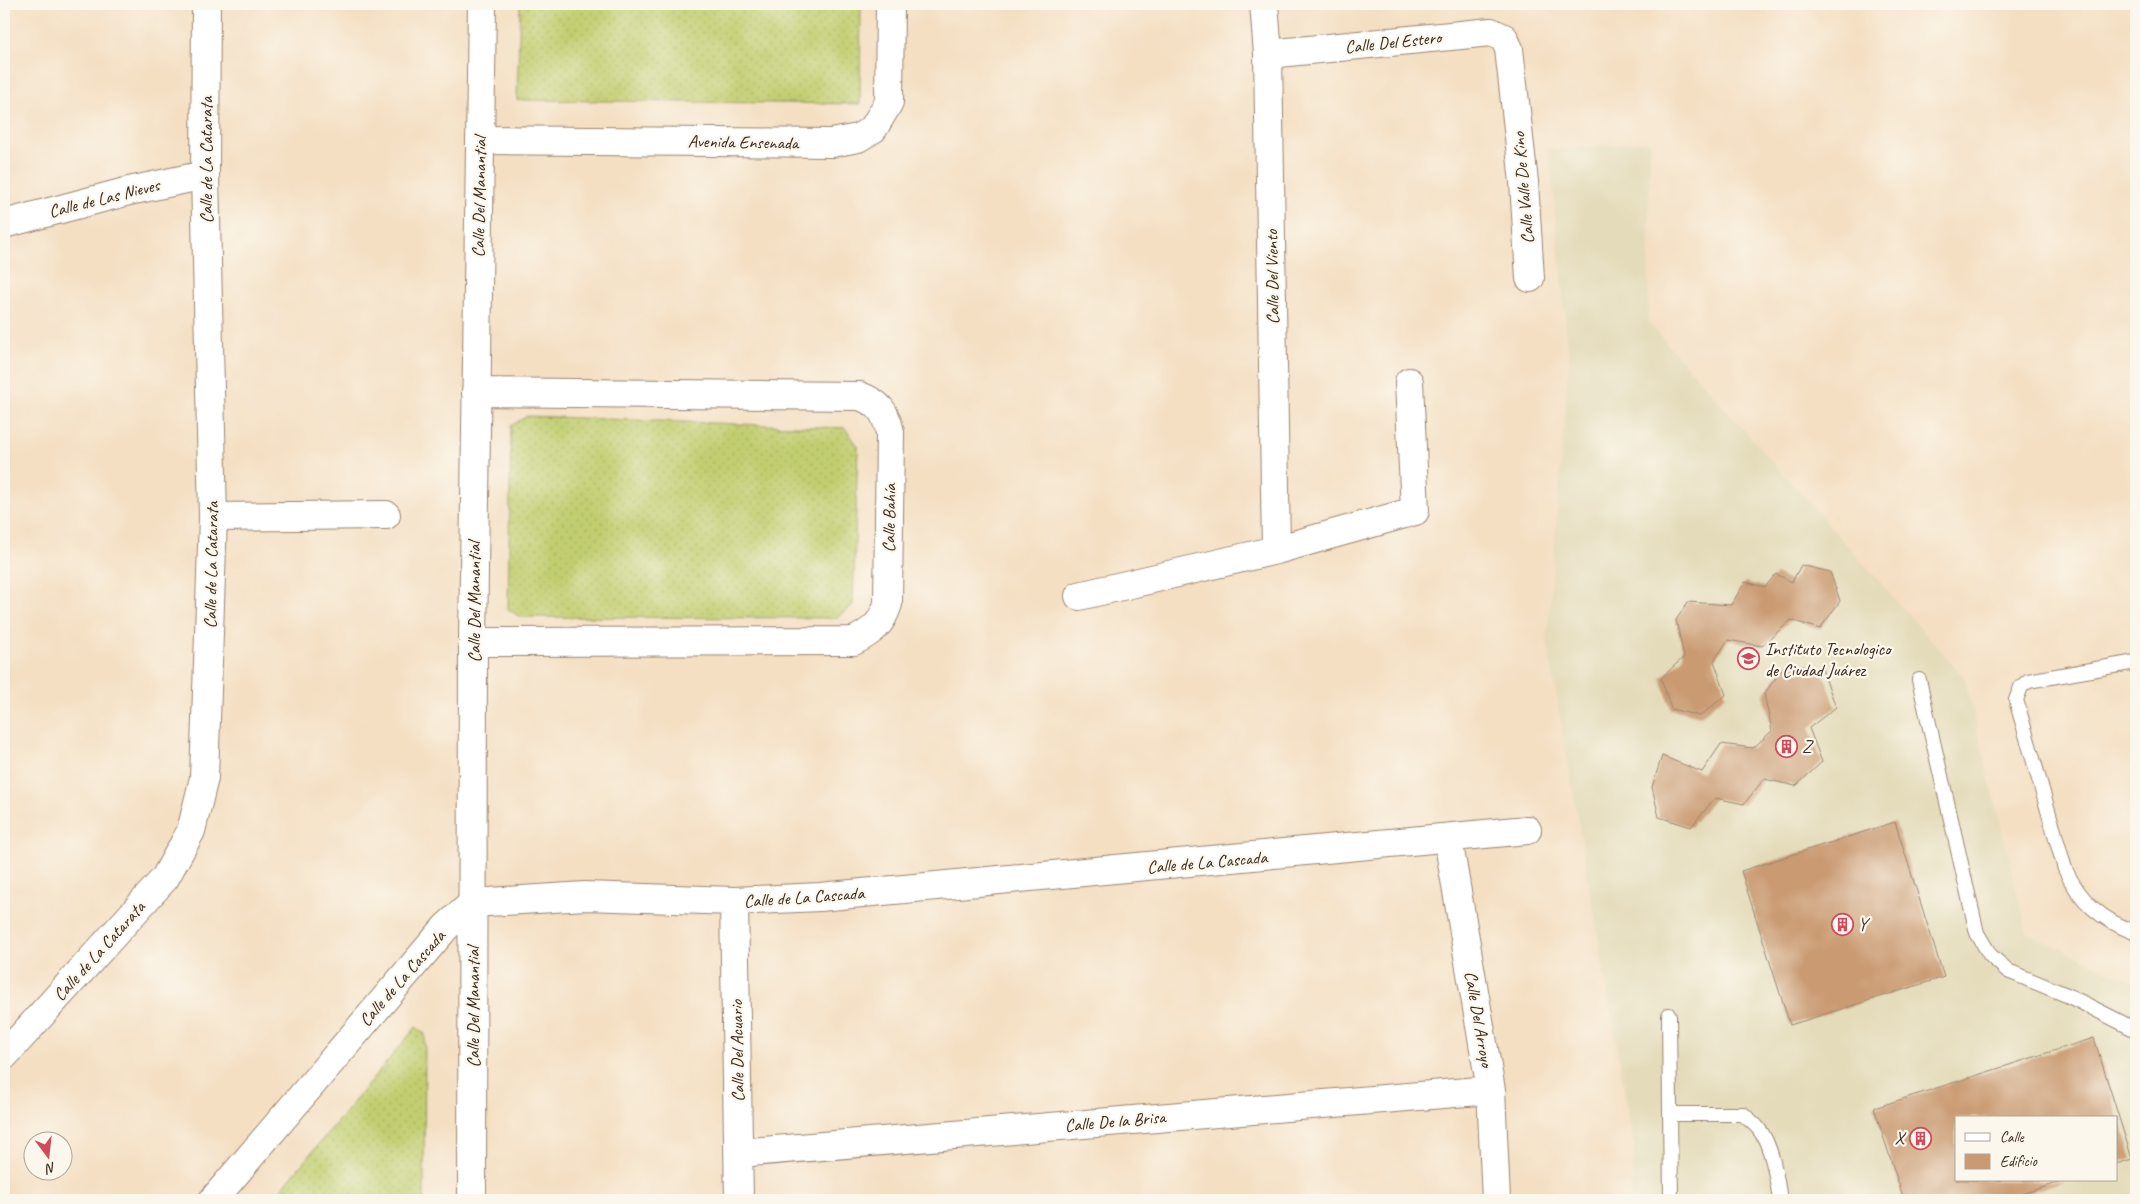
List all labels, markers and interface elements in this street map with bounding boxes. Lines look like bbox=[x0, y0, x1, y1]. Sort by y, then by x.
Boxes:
street label: Calle Del Estero bbox=[1344, 26, 1444, 58]
street label: Calle de La Catarata bbox=[195, 95, 217, 223]
street label: Avenida Ensenada bbox=[688, 130, 800, 154]
street label: Calle Valle De Kino bbox=[1507, 130, 1539, 245]
street label: Calle Del Manantial bbox=[467, 133, 491, 258]
street label: Calle de Las Nieves bbox=[46, 173, 163, 222]
street label: Calle Del Viento bbox=[1260, 228, 1284, 325]
street label: Calle Bahía bbox=[877, 482, 901, 553]
street label: Calle de La Catarata bbox=[199, 500, 223, 628]
street label: Calle Del Manantial bbox=[463, 539, 485, 662]
place label: Instituto Tecnologico de Ciudad Juárez bbox=[1765, 638, 1892, 681]
school or university icon: Instituto Tecnologico de Ciudad Juárez bbox=[1737, 647, 1761, 671]
building icon: Z bbox=[1774, 734, 1798, 758]
place label: Z bbox=[1802, 735, 1814, 757]
street label: Calle de La Cascada bbox=[1146, 846, 1269, 878]
street label: Calle de La Cascada bbox=[743, 882, 866, 912]
street label: Calle de La Catarata bbox=[48, 895, 151, 1005]
building icon: Y bbox=[1830, 912, 1854, 936]
place label: Y bbox=[1858, 913, 1871, 935]
street label: Calle de La Cascada bbox=[354, 924, 451, 1031]
street label: Calle Del Manantial bbox=[462, 944, 484, 1067]
street label: Calle Del Arroyo bbox=[1460, 969, 1499, 1070]
street label: Calle Del Acuario bbox=[725, 998, 749, 1102]
street label: Calle De la Brisa bbox=[1064, 1105, 1168, 1136]
legend bbox=[1955, 1116, 2118, 1182]
building icon: X bbox=[1908, 1126, 1932, 1150]
place label: X bbox=[1895, 1127, 1907, 1149]
text: Calle bbox=[2000, 1128, 2025, 1147]
north arrow bbox=[22, 1132, 72, 1182]
text: Edificio bbox=[2000, 1152, 2038, 1171]
text: N bbox=[43, 1159, 58, 1178]

